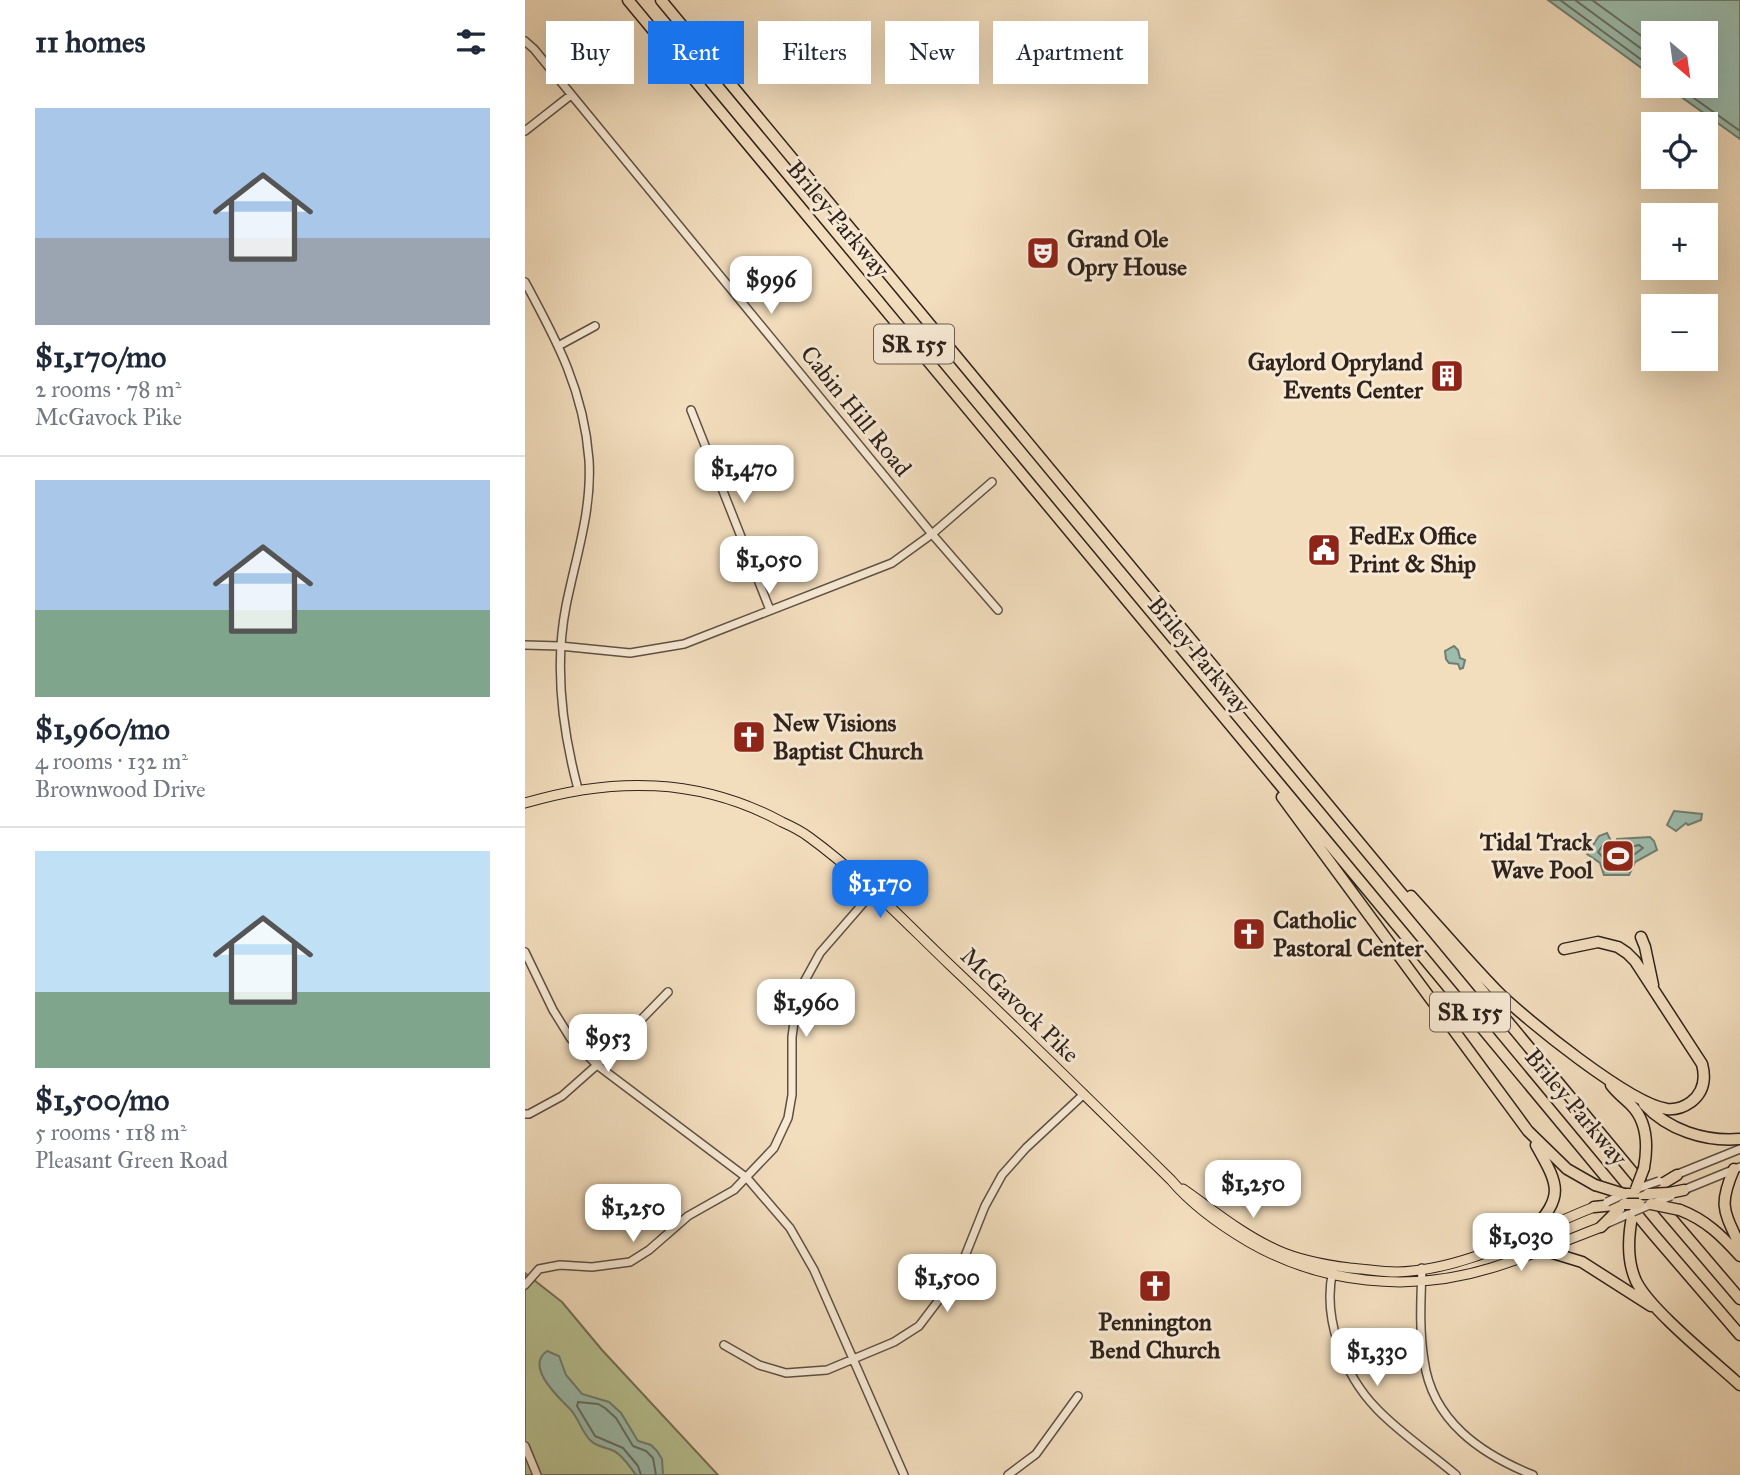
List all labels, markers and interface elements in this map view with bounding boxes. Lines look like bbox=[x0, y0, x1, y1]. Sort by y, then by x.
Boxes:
chip: Buy bbox=[546, 21, 634, 84]
chip: Rent bbox=[648, 21, 744, 84]
chip: Filters bbox=[758, 21, 871, 84]
chip: New bbox=[885, 21, 979, 84]
chip: Apartment bbox=[993, 21, 1148, 84]
north arrow bbox=[1641, 21, 1719, 98]
map controls bbox=[1641, 21, 1718, 371]
icon: filters bbox=[452, 23, 490, 61]
text: 11 homes bbox=[35, 24, 146, 60]
button: locate bbox=[1641, 112, 1718, 189]
icon: home bbox=[200, 154, 326, 280]
street label: Briley Parkway bbox=[780, 154, 896, 284]
button: + bbox=[1641, 203, 1718, 280]
place label: Grand Ole Opry House bbox=[1067, 224, 1187, 282]
theatre icon: Grand Ole Opry House bbox=[1024, 234, 1062, 272]
pin: $996 bbox=[730, 256, 812, 316]
text: $996 bbox=[746, 265, 796, 293]
button: − bbox=[1641, 294, 1718, 371]
road number: SR 155 bbox=[874, 324, 954, 364]
text: $1,170/mo bbox=[35, 339, 166, 375]
street label: Cabin Hill Road bbox=[794, 340, 918, 482]
place label: Gaylord Opryland Events Center bbox=[1248, 347, 1424, 405]
building icon: Gaylord Opryland Events Center bbox=[1428, 357, 1466, 395]
text: 2 rooms · 78 m² bbox=[35, 375, 181, 403]
text: McGavock Pike bbox=[35, 403, 182, 431]
pin: $1,470 bbox=[687, 446, 801, 505]
text: $1,470 bbox=[711, 454, 777, 482]
place label: FedEx Office Print & Ship bbox=[1349, 521, 1477, 579]
icon: home bbox=[200, 526, 326, 652]
public building icon: FedEx Office Print & Ship bbox=[1305, 531, 1343, 569]
pin: $1,050 bbox=[712, 536, 826, 596]
text: $1,050 bbox=[736, 545, 802, 573]
street label: Briley Parkway bbox=[1141, 590, 1257, 720]
place label: New Visions Baptist Church bbox=[773, 708, 924, 766]
text: $1,960/mo bbox=[35, 711, 170, 747]
church icon: New Visions Baptist Church bbox=[730, 718, 768, 756]
text: 4 rooms · 132 m² bbox=[35, 747, 188, 775]
text: Brownwood Drive bbox=[35, 775, 206, 803]
place label: Tidal Track Wave Pool bbox=[1479, 827, 1594, 885]
sports icon: Tidal Track Wave Pool bbox=[1599, 837, 1637, 875]
pin: $1,170 bbox=[823, 860, 937, 920]
text: $1,170 bbox=[848, 869, 912, 897]
icon: home bbox=[200, 897, 326, 1023]
place label: Catholic Pastoral Center bbox=[1273, 905, 1424, 963]
church icon: Catholic Pastoral Center bbox=[1230, 915, 1268, 953]
street label: McGavock Pike bbox=[954, 941, 1086, 1069]
pin: $1,960 bbox=[749, 979, 863, 1039]
text: $1,960 bbox=[773, 988, 839, 1016]
road number: SR 155 bbox=[1430, 993, 1510, 1032]
pin: $953 bbox=[567, 1014, 649, 1074]
text: $953 bbox=[585, 1023, 631, 1051]
street label: Briley Parkway bbox=[1518, 1042, 1634, 1172]
text: $1,500/mo bbox=[35, 1082, 169, 1118]
text: 5 rooms · 118 m² bbox=[35, 1118, 187, 1146]
text: Pleasant Green Road bbox=[35, 1146, 228, 1174]
pin: $1,250 bbox=[1196, 1160, 1310, 1220]
text: $1,250 bbox=[1221, 1169, 1285, 1197]
pin: $1,250 bbox=[576, 1184, 690, 1244]
text: $1,250 bbox=[601, 1193, 665, 1221]
pin: $1,030 bbox=[1464, 1214, 1578, 1273]
text: $1,030 bbox=[1489, 1222, 1553, 1250]
pin: $1,500 bbox=[890, 1254, 1004, 1314]
text: $1,500 bbox=[914, 1263, 980, 1291]
church icon: Pennington Bend Church bbox=[1136, 1267, 1174, 1305]
place label: Pennington Bend Church bbox=[1090, 1307, 1221, 1365]
pin: $1,330 bbox=[1320, 1328, 1434, 1388]
text: $1,330 bbox=[1347, 1337, 1407, 1365]

